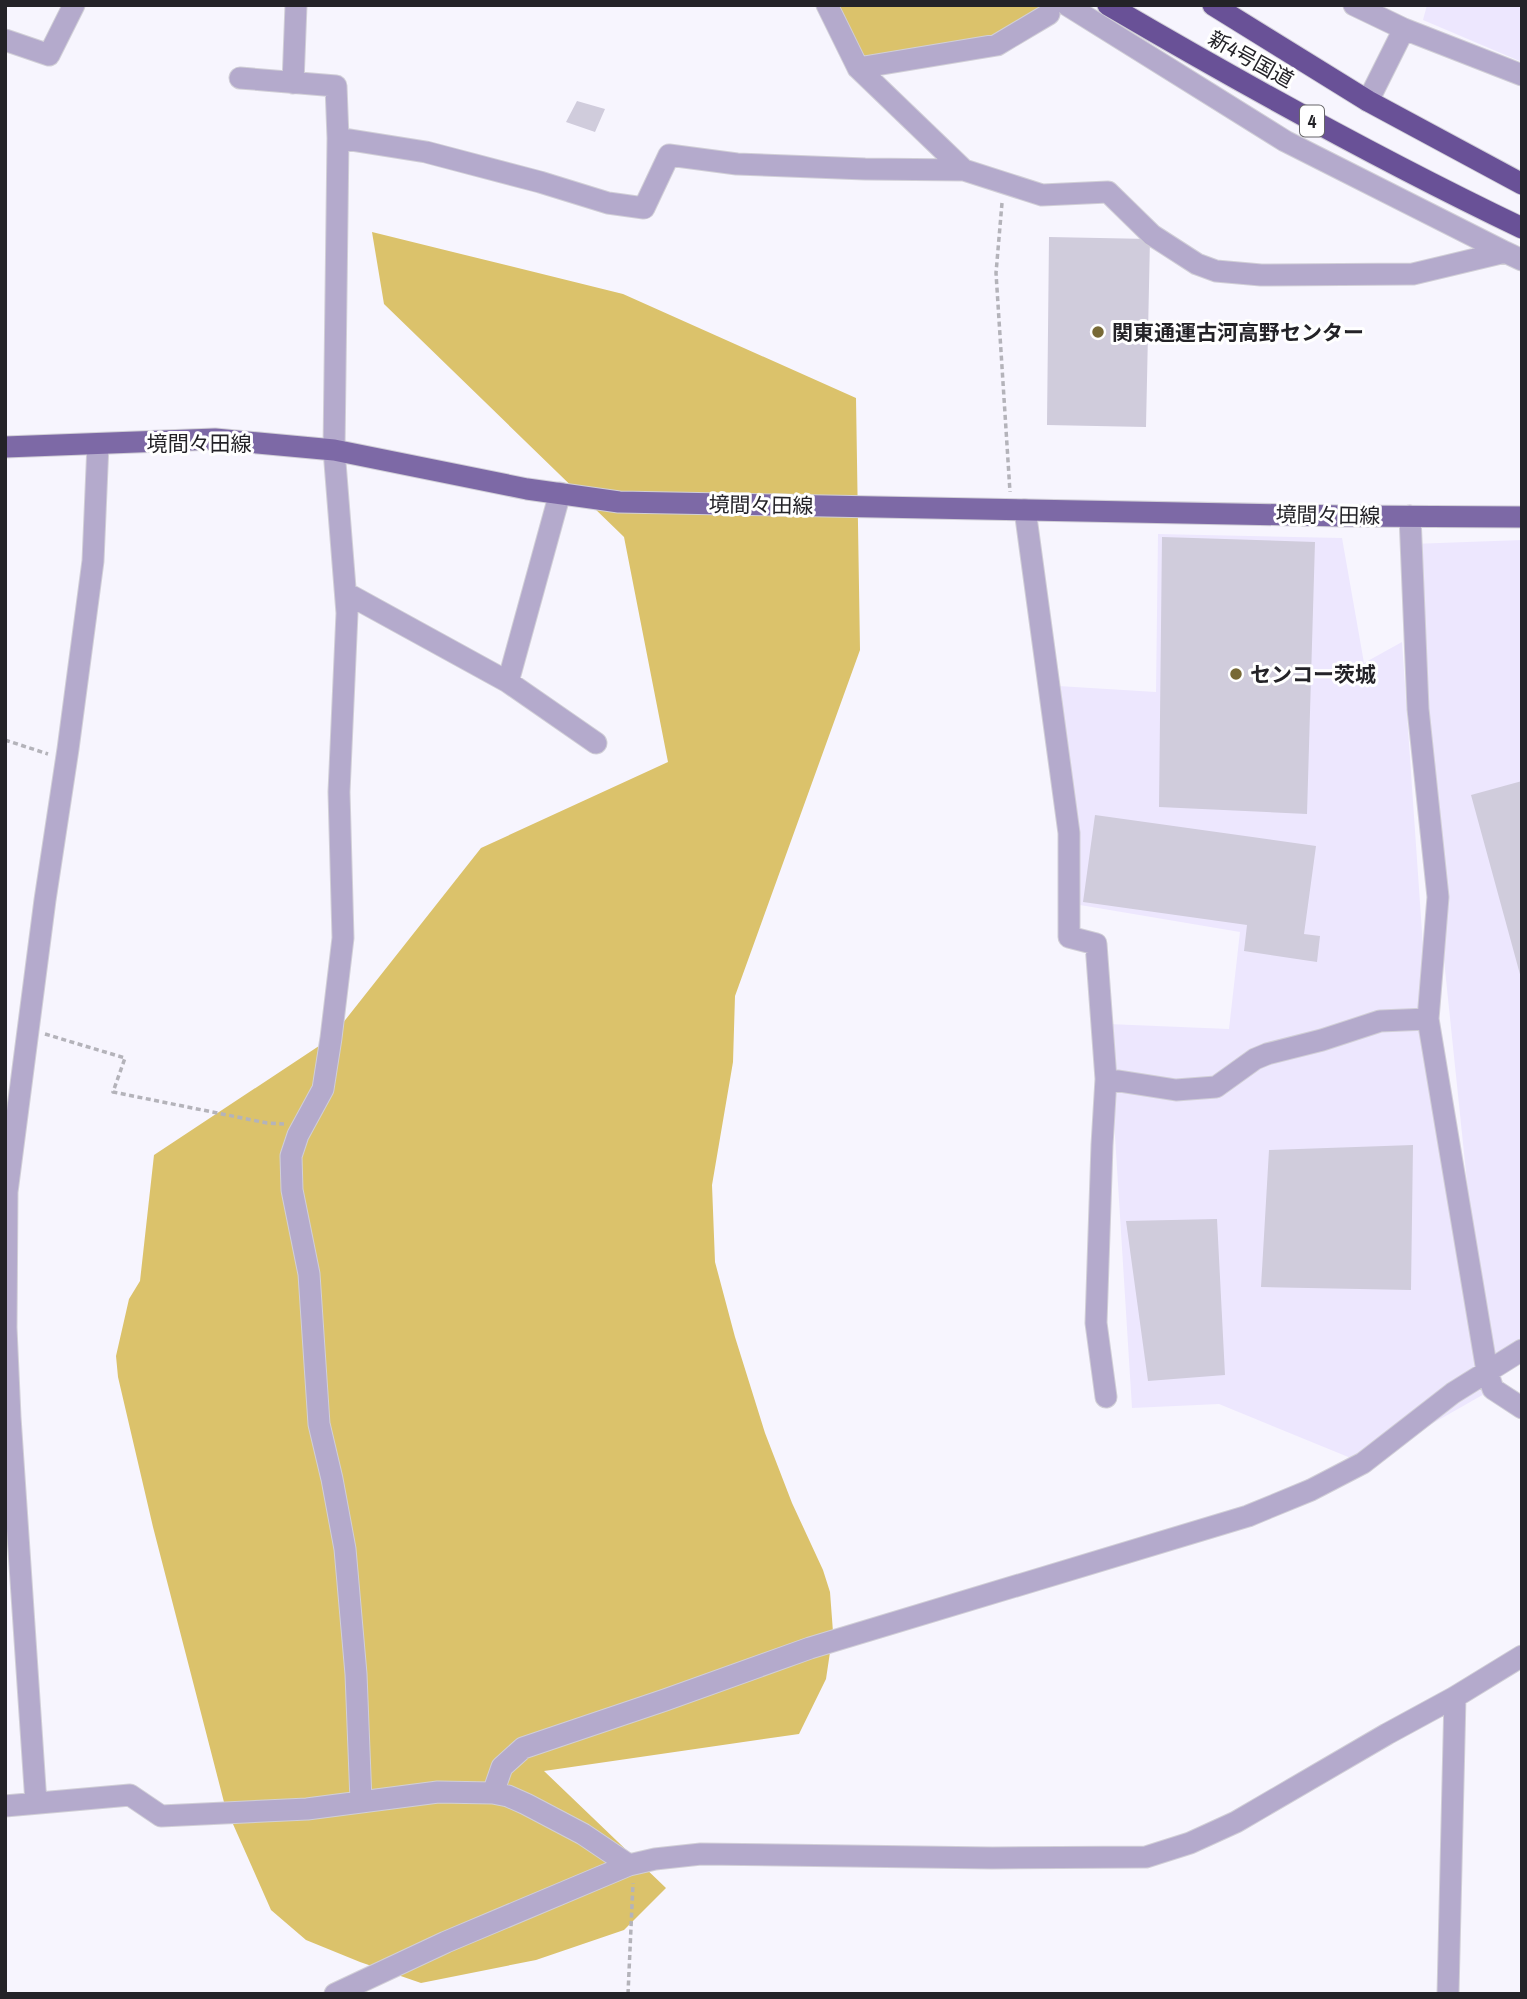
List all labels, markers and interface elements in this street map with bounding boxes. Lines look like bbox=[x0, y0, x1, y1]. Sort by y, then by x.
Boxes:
street label: 新4号国道 bbox=[1203, 24, 1299, 94]
road number: 4 bbox=[1300, 105, 1324, 136]
place label: 関東通運古河高野センター bbox=[1112, 318, 1364, 347]
marker: 関東通運古河高野センター bbox=[1090, 324, 1106, 340]
street label: 境間々田線 bbox=[147, 429, 252, 458]
street label: 境間々田線 bbox=[708, 490, 814, 520]
street label: 境間々田線 bbox=[1275, 500, 1381, 530]
place label: センコー茨城 bbox=[1250, 660, 1376, 689]
marker: センコー茨城 bbox=[1228, 666, 1244, 682]

